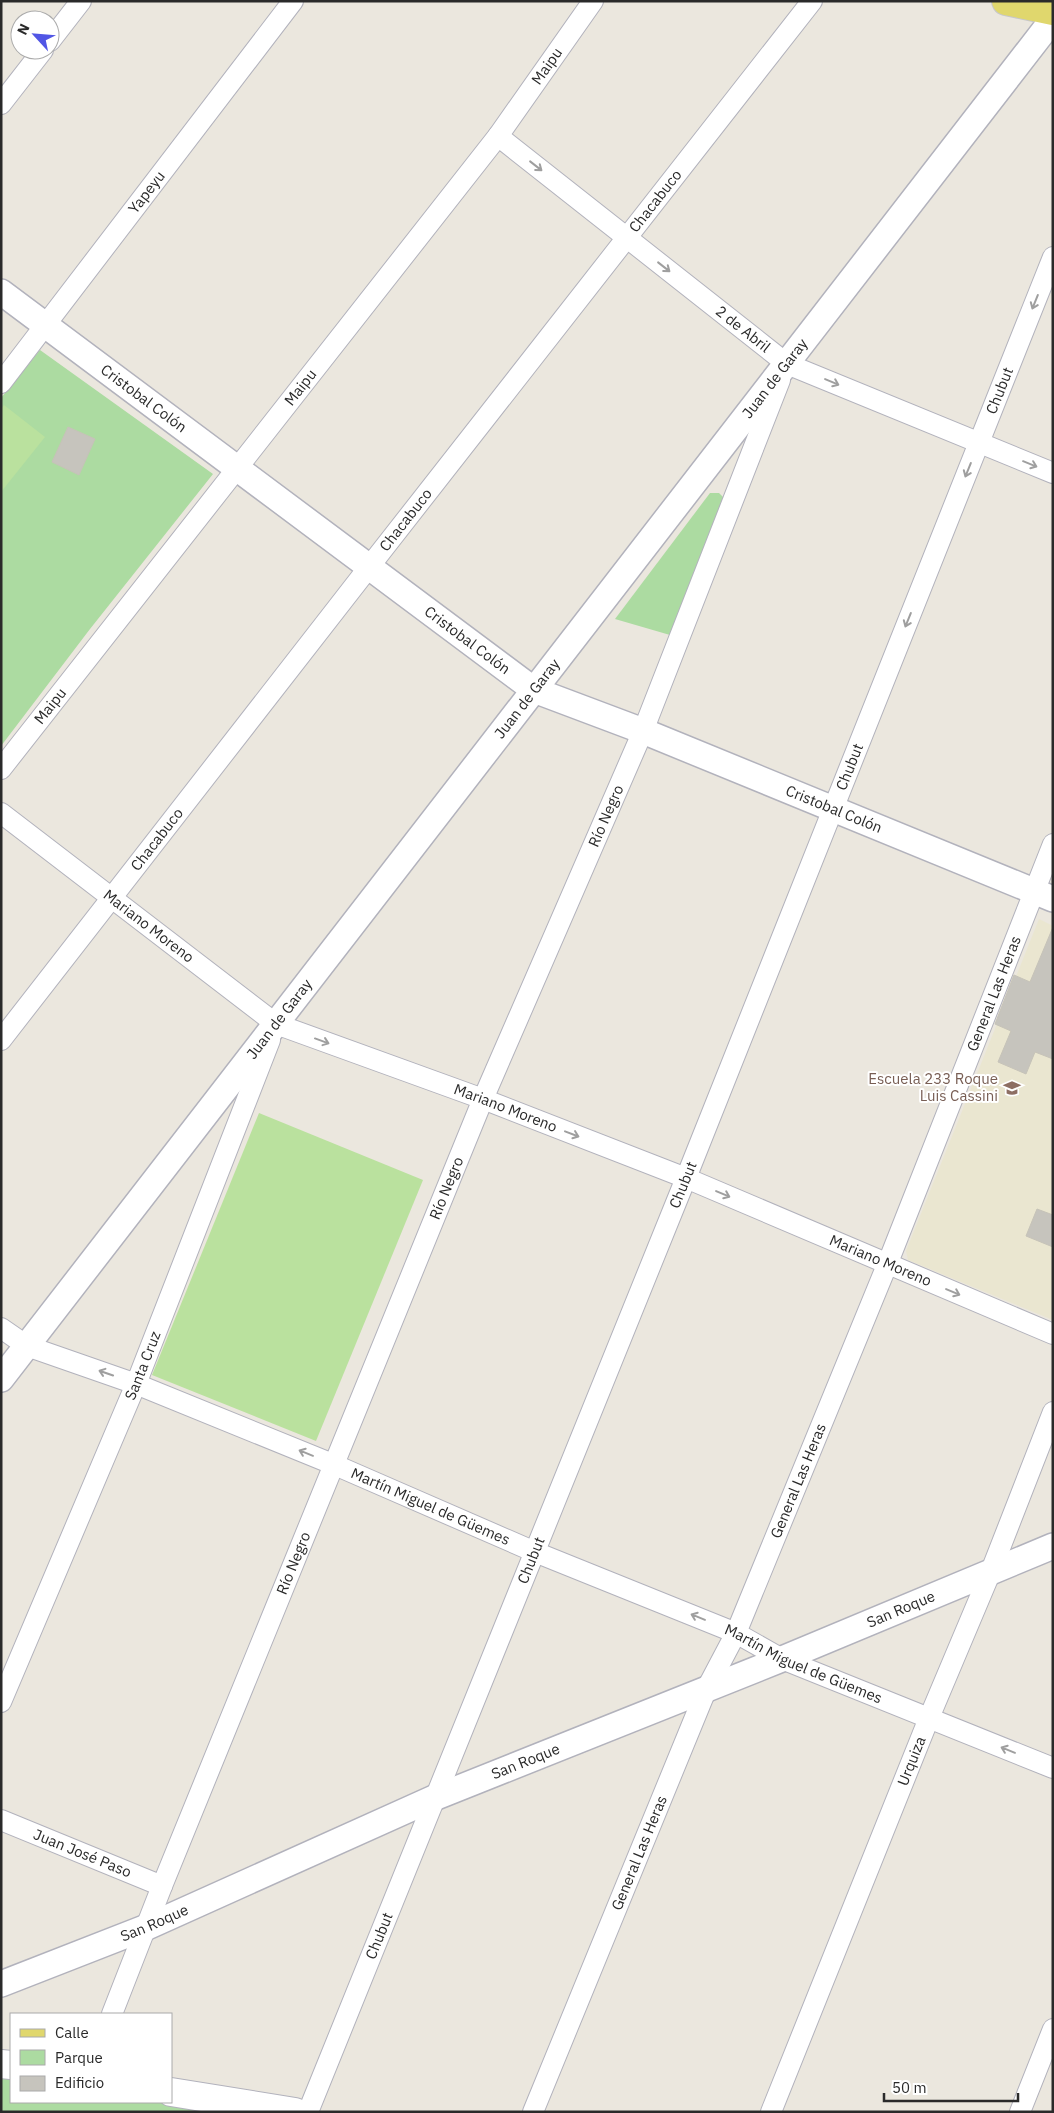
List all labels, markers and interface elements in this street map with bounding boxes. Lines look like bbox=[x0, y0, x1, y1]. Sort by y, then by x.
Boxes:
north arrow bbox=[10, 10, 60, 60]
text: N bbox=[13, 21, 34, 38]
street label: Maipu bbox=[527, 44, 566, 88]
one-way arrow bbox=[529, 161, 542, 172]
street label: Chacabuco bbox=[625, 166, 685, 236]
street label: Yapeyu bbox=[124, 167, 169, 217]
one-way arrow bbox=[657, 262, 671, 272]
one-way arrow bbox=[1030, 294, 1039, 309]
street label: 2 de Abril bbox=[712, 301, 775, 356]
street label: Juan de Garay bbox=[738, 334, 812, 422]
street label: Cristobal Colón bbox=[97, 360, 191, 436]
street label: Chubut bbox=[981, 364, 1017, 417]
street label: Maipu bbox=[280, 365, 320, 409]
one-way arrow bbox=[824, 378, 839, 388]
one-way arrow bbox=[1023, 461, 1038, 470]
one-way arrow bbox=[963, 462, 972, 477]
street label: Chacabuco bbox=[375, 484, 436, 555]
street label: Cristobal Colón bbox=[421, 602, 514, 678]
one-way arrow bbox=[902, 612, 912, 627]
street label: Juan de Garay bbox=[490, 654, 564, 742]
street label: Maipu bbox=[30, 684, 70, 728]
street label: Chubut bbox=[831, 741, 867, 793]
street label: Cristobal Colón bbox=[783, 781, 885, 837]
street label: Río Negro bbox=[584, 782, 627, 850]
street label: Chacabuco bbox=[126, 804, 187, 874]
street label: Mariano Moreno bbox=[100, 885, 198, 967]
street label: General Las Heras bbox=[962, 933, 1025, 1054]
street label: Juan de Garay bbox=[242, 975, 316, 1063]
one-way arrow bbox=[313, 1037, 329, 1046]
place label: Escuela 233 Roque Luis Cassini bbox=[868, 1069, 998, 1105]
school or university icon: Escuela 233 Roque Luis Cassini bbox=[1002, 1078, 1022, 1098]
street label: Mariano Moreno bbox=[451, 1079, 560, 1136]
one-way arrow bbox=[564, 1130, 580, 1139]
street label: Río Negro bbox=[425, 1154, 467, 1222]
street label: Chubut bbox=[665, 1159, 701, 1211]
one-way arrow bbox=[715, 1190, 730, 1200]
street label: Mariano Moreno bbox=[827, 1230, 935, 1290]
one-way arrow bbox=[945, 1288, 960, 1298]
street label: Santa Cruz bbox=[120, 1328, 165, 1403]
one-way arrow bbox=[99, 1368, 114, 1377]
street label: General Las Heras bbox=[766, 1420, 830, 1541]
one-way arrow bbox=[299, 1448, 314, 1457]
street label: Martín Miguel de Güemes bbox=[348, 1463, 513, 1549]
street label: Río Negro bbox=[272, 1529, 314, 1597]
street label: Chubut bbox=[513, 1534, 549, 1586]
street label: San Roque bbox=[864, 1586, 938, 1632]
one-way arrow bbox=[690, 1612, 706, 1621]
street label: Martín Miguel de Güemes bbox=[722, 1619, 885, 1707]
street label: Urquiza bbox=[893, 1734, 930, 1788]
street label: San Roque bbox=[488, 1739, 562, 1783]
one-way arrow bbox=[1000, 1744, 1015, 1753]
street label: General Las Heras bbox=[607, 1792, 671, 1913]
street label: Juan José Paso bbox=[31, 1824, 134, 1881]
street label: San Roque bbox=[117, 1900, 191, 1945]
street label: Chubut bbox=[361, 1909, 397, 1962]
legend bbox=[10, 2013, 172, 2103]
text: Calle bbox=[55, 2023, 89, 2042]
text: Parque bbox=[55, 2048, 103, 2067]
scale bar bbox=[884, 2070, 1018, 2102]
text: Edificio bbox=[55, 2073, 104, 2092]
text: 50 m bbox=[892, 2078, 927, 2097]

